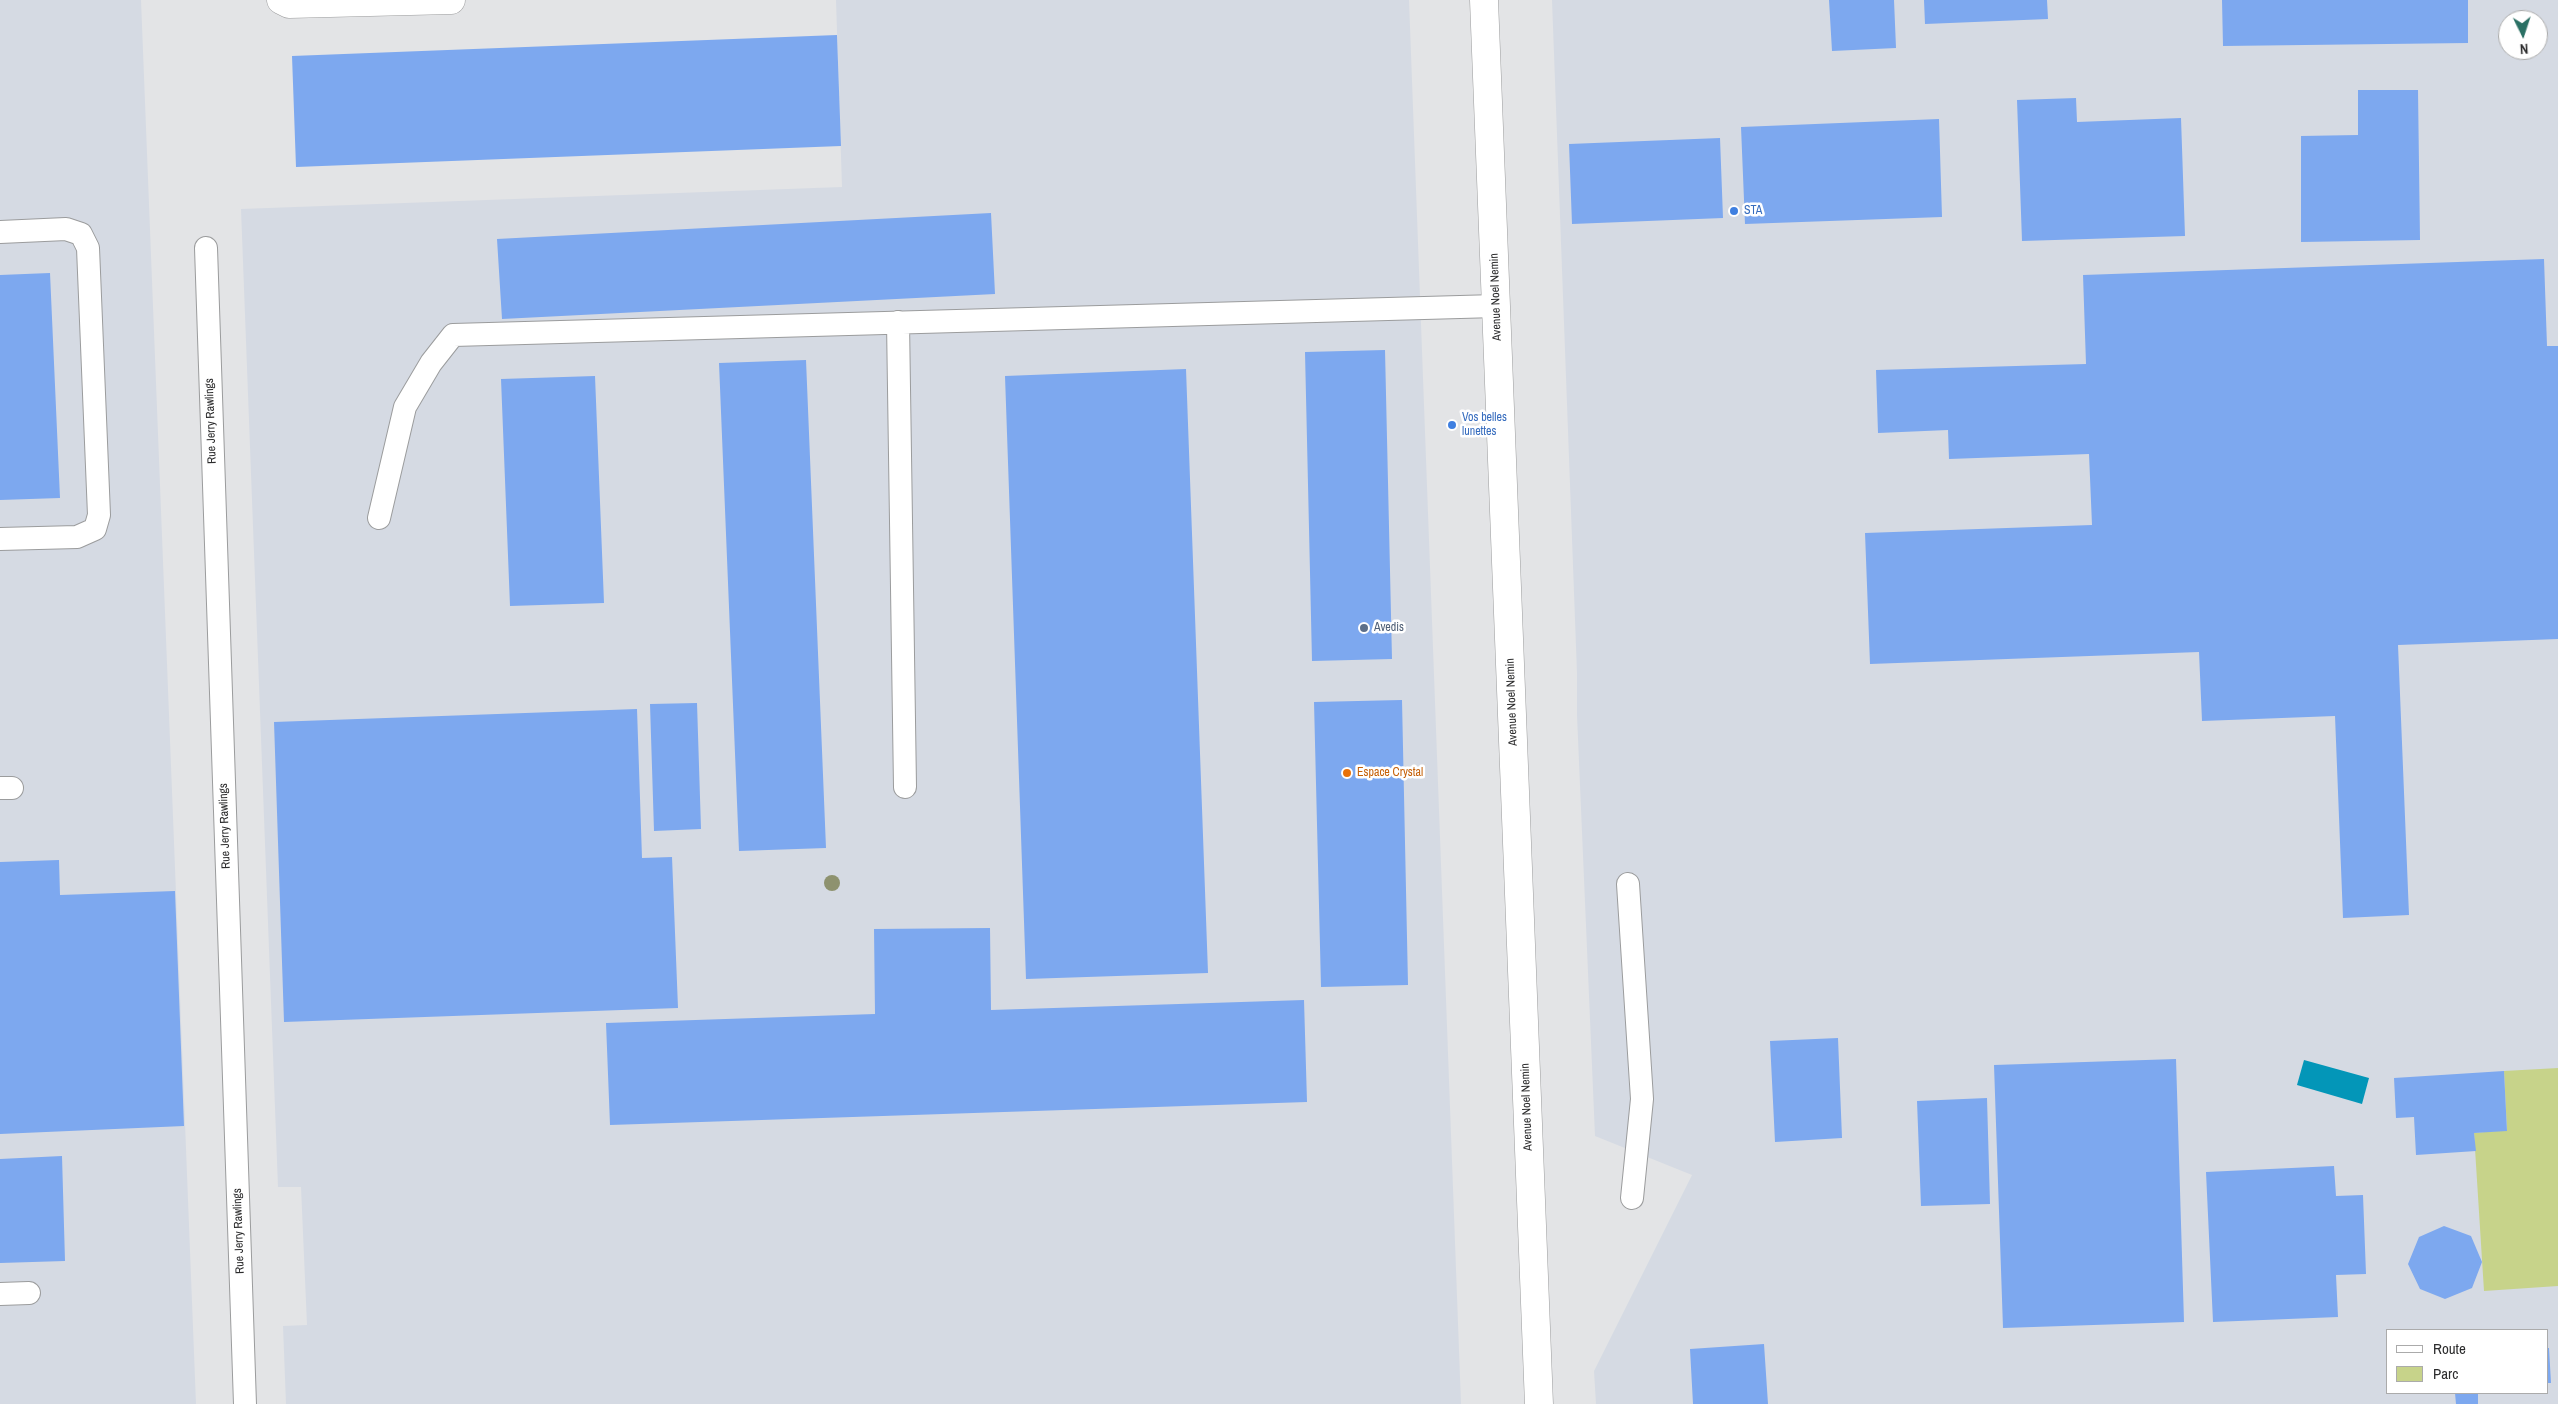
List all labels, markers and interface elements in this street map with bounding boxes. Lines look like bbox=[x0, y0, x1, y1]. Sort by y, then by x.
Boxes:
north arrow bbox=[2498, 10, 2548, 60]
text: N bbox=[2519, 40, 2529, 58]
place label: STA bbox=[1744, 204, 1762, 218]
marker: STA bbox=[1728, 205, 1740, 217]
street label: Avenue Noel Nemin bbox=[1487, 253, 1505, 341]
street label: Rue Jerry Rawlings bbox=[202, 378, 220, 464]
place label: Vos belles lunettes bbox=[1462, 411, 1507, 439]
marker: Vos belles lunettes bbox=[1446, 419, 1458, 431]
place label: Avedis bbox=[1374, 621, 1404, 635]
marker: Avedis bbox=[1358, 622, 1370, 634]
street label: Avenue Noel Nemin bbox=[1503, 658, 1521, 746]
place label: Espace Crystal bbox=[1357, 766, 1423, 780]
marker: Espace Crystal bbox=[1341, 767, 1353, 779]
street label: Rue Jerry Rawlings bbox=[216, 783, 234, 869]
street label: Avenue Noel Nemin bbox=[1518, 1063, 1536, 1151]
street label: Rue Jerry Rawlings bbox=[230, 1188, 248, 1274]
legend bbox=[2386, 1329, 2548, 1394]
text: Route bbox=[2433, 1338, 2466, 1359]
text: Parc bbox=[2433, 1363, 2458, 1384]

